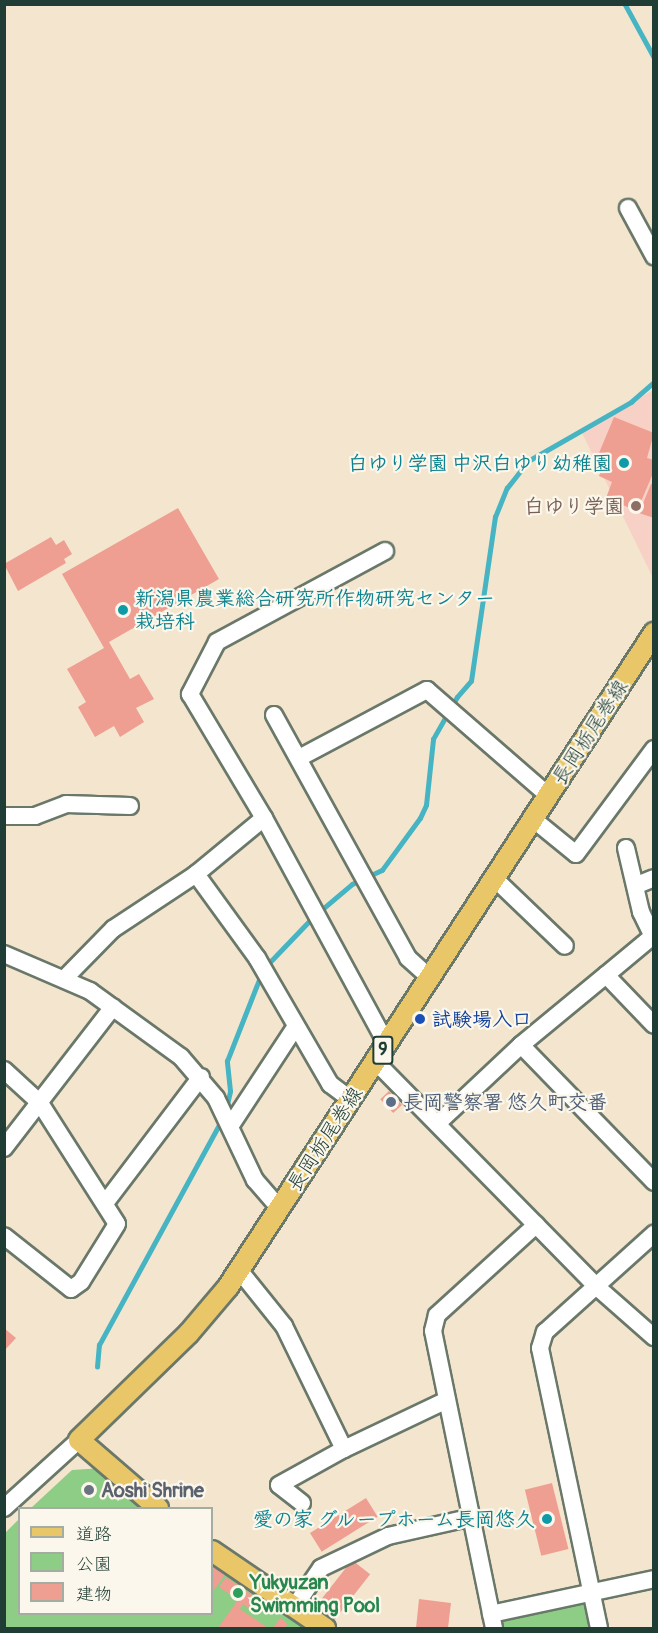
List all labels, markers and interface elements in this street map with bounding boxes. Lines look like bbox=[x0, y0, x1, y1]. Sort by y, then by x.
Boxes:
place label: 白ゆり学園 中沢白ゆり幼稚園 bbox=[348, 451, 612, 475]
marker: 白ゆり学園 中沢白ゆり幼稚園 bbox=[617, 456, 631, 470]
place label: 白ゆり学園 bbox=[524, 494, 624, 518]
marker: 白ゆり学園 bbox=[629, 499, 643, 513]
place label: 新潟県農業総合研究所作物研究センター 栽培科 bbox=[135, 586, 495, 633]
marker: 新潟県農業総合研究所作物研究センター 栽培科 bbox=[116, 603, 130, 617]
street label: 長岡栃尾巻線 bbox=[547, 675, 633, 789]
place label: 試験場入口 bbox=[432, 1007, 532, 1031]
marker: 試験場入口 bbox=[413, 1012, 427, 1026]
road number: 9 bbox=[371, 1035, 395, 1065]
street label: 長岡栃尾巻線 bbox=[282, 1082, 368, 1196]
place label: 長岡警察署 悠久町交番 bbox=[403, 1090, 607, 1114]
marker: 長岡警察署 悠久町交番 bbox=[384, 1095, 398, 1109]
place label: Aoshi Shrine bbox=[101, 1478, 204, 1502]
marker: Aoshi Shrine bbox=[82, 1483, 96, 1497]
legend bbox=[18, 1507, 213, 1615]
place label: 愛の家 グループホーム長岡悠久 bbox=[250, 1507, 535, 1531]
marker: 愛の家 グループホーム長岡悠久 bbox=[540, 1512, 554, 1526]
text: 道路 bbox=[76, 1523, 112, 1546]
text: 公園 bbox=[76, 1553, 112, 1576]
place label: Yukyuzan Swimming Pool bbox=[250, 1570, 380, 1617]
text: 建物 bbox=[76, 1583, 112, 1606]
marker: Yukyuzan Swimming Pool bbox=[231, 1586, 245, 1600]

